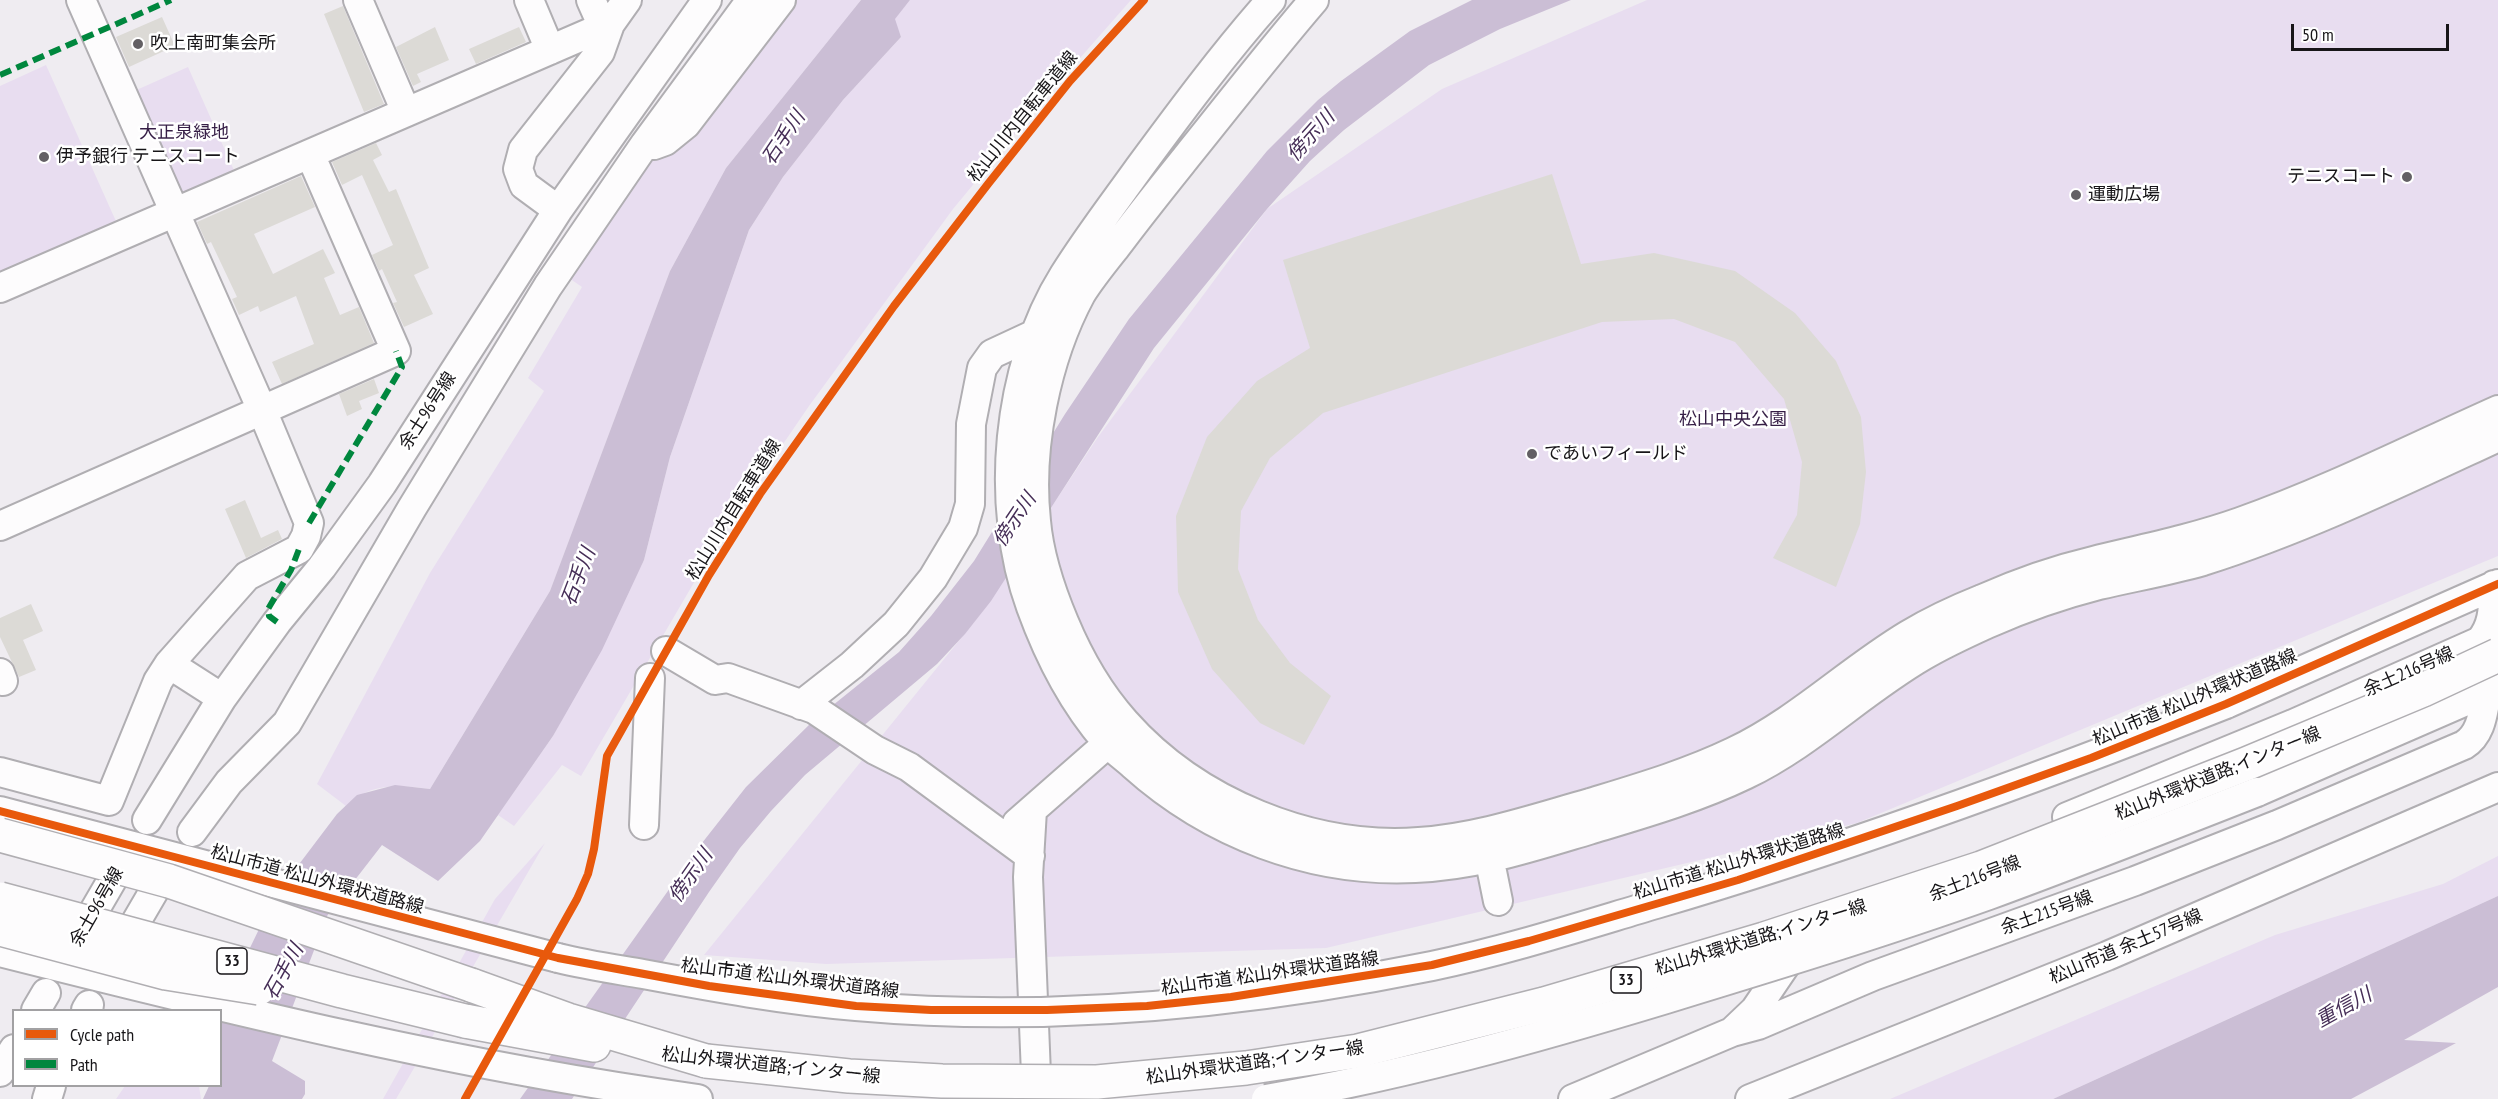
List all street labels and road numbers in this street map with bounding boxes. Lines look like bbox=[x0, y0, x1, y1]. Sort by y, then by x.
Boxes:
street label: 松山川内自転車道線 bbox=[964, 47, 1082, 187]
street label: 余土96号線 bbox=[395, 368, 461, 454]
street label: 松山川内自転車道線 bbox=[682, 436, 786, 584]
street label: 余土216号線 bbox=[2361, 643, 2457, 701]
street label: 松山市道 松山外環状道路線 bbox=[2090, 645, 2300, 751]
street label: 松山外環状道路;インター線 bbox=[2112, 723, 2324, 825]
street label: 松山市道 松山外環状道路線 bbox=[1631, 820, 1847, 904]
street label: 松山市道 松山外環状道路線 bbox=[208, 841, 426, 919]
street label: 余土216号線 bbox=[1926, 852, 2024, 906]
street label: 余土96号線 bbox=[66, 863, 128, 951]
street label: 余土215号線 bbox=[1998, 886, 2096, 940]
street label: 松山外環状道路;インター線 bbox=[1653, 896, 1869, 980]
street label: 松山市道 余土57号線 bbox=[2046, 905, 2206, 989]
road number: 33 bbox=[217, 948, 247, 974]
street label: 松山市道 松山外環状道路線 bbox=[1160, 948, 1380, 1000]
street label: 松山市道 松山外環状道路線 bbox=[680, 955, 900, 1003]
road number: 33 bbox=[1611, 967, 1641, 993]
street label: 松山外環状道路;インター線 bbox=[1145, 1037, 1365, 1089]
street label: 松山外環状道路;インター線 bbox=[661, 1044, 881, 1088]

